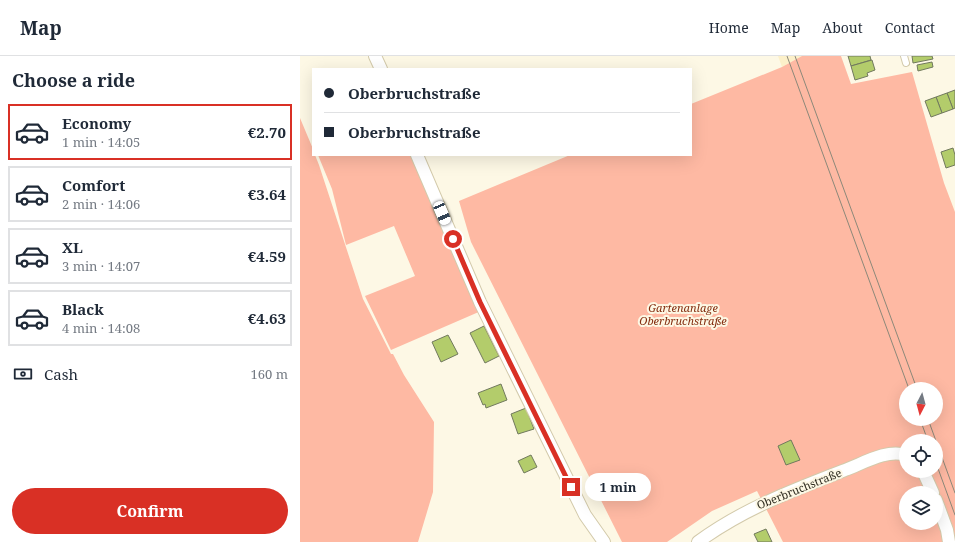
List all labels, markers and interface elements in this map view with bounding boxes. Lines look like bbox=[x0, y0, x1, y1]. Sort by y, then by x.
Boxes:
text: Map bbox=[20, 15, 62, 41]
text: Home bbox=[709, 18, 749, 37]
text: Map bbox=[771, 18, 800, 37]
text: About bbox=[822, 18, 863, 37]
text: Contact bbox=[885, 18, 935, 37]
text: Choose a ride bbox=[12, 68, 135, 92]
text: Oberbruchstraße bbox=[348, 83, 480, 103]
text: Economy bbox=[62, 113, 131, 133]
icon: car bbox=[14, 114, 50, 150]
text: €2.70 bbox=[248, 122, 286, 142]
text: Oberbruchstraße bbox=[348, 122, 480, 142]
text: 1 min · 14:05 bbox=[62, 133, 140, 151]
text: Comfort bbox=[62, 175, 125, 195]
icon: car bbox=[14, 176, 50, 212]
text: €3.64 bbox=[248, 184, 286, 204]
text: 2 min · 14:06 bbox=[62, 195, 140, 213]
car bbox=[432, 200, 452, 226]
route start bbox=[444, 230, 462, 248]
text: XL bbox=[62, 237, 83, 257]
icon: car bbox=[14, 238, 50, 274]
text: €4.59 bbox=[248, 246, 286, 266]
text: 3 min · 14:07 bbox=[62, 257, 140, 275]
text: Black bbox=[62, 299, 104, 319]
icon: car bbox=[14, 300, 50, 336]
park label: Gartenanlage Oberbruchstraße bbox=[639, 300, 727, 328]
text: €4.63 bbox=[248, 308, 286, 328]
text: 4 min · 14:08 bbox=[62, 319, 140, 337]
icon: cash bbox=[12, 363, 34, 385]
text: Cash bbox=[44, 364, 78, 384]
text: 160 m bbox=[251, 365, 288, 383]
north arrow bbox=[899, 382, 943, 426]
map controls bbox=[899, 382, 943, 530]
button: locate bbox=[899, 434, 943, 478]
street label: Oberbruchstraße bbox=[754, 465, 844, 512]
callout: 1 min bbox=[585, 473, 651, 501]
route end bbox=[562, 478, 580, 496]
text: 1 min bbox=[600, 478, 636, 496]
button: layers bbox=[899, 486, 943, 530]
button: Confirm bbox=[12, 488, 288, 534]

